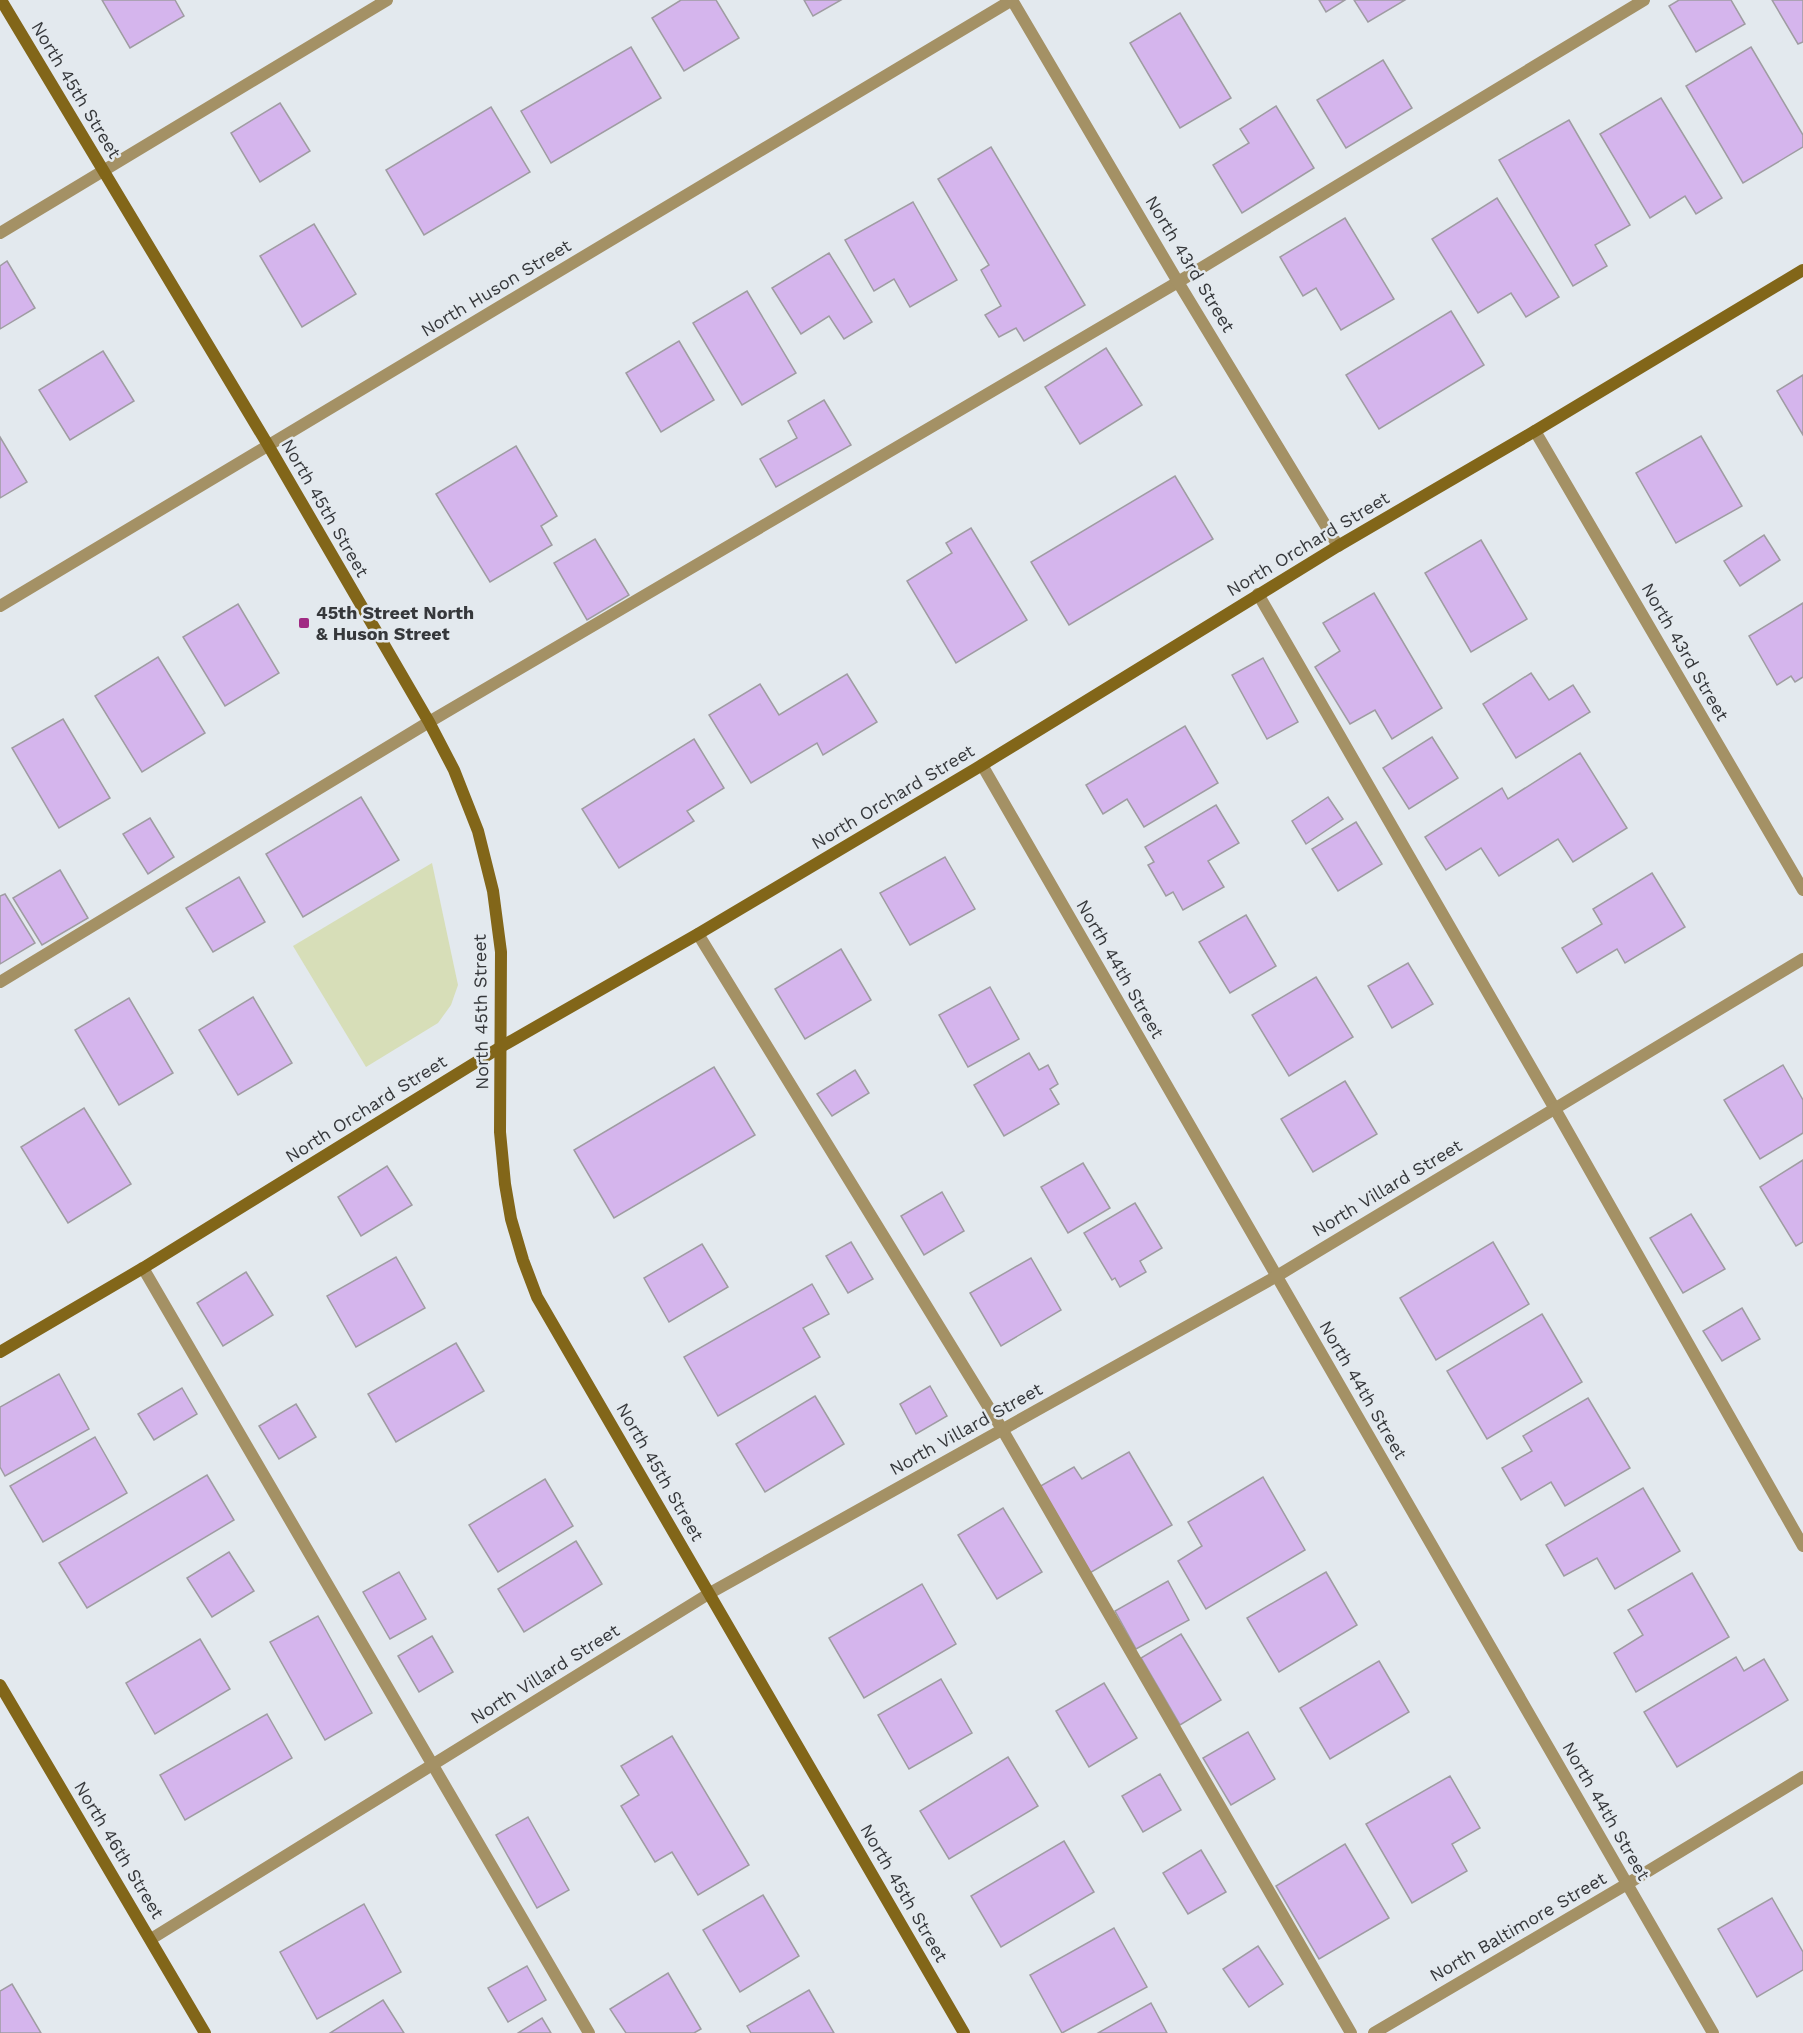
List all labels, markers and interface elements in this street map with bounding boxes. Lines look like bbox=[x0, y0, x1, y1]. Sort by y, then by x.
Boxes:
street label: North 45th Street bbox=[27, 17, 126, 162]
street label: North 43rd Street bbox=[1141, 192, 1240, 336]
street label: North Huson Street bbox=[417, 234, 575, 341]
street label: North 45th Street bbox=[277, 435, 374, 581]
street label: North Orchard Street bbox=[1223, 486, 1393, 600]
street label: North 43rd Street bbox=[1637, 579, 1734, 725]
place label: 45th Street North & Huson Street bbox=[316, 602, 474, 644]
marker: 45th Street North & Huson Street bbox=[297, 616, 311, 630]
street label: North Orchard Street bbox=[808, 739, 978, 853]
street label: North 44th Street bbox=[1072, 896, 1169, 1042]
street label: North 45th Street bbox=[469, 933, 492, 1090]
street label: North Orchard Street bbox=[281, 1050, 451, 1167]
street label: North Villard Street bbox=[1308, 1134, 1466, 1241]
street label: North 44th Street bbox=[1315, 1317, 1412, 1463]
street label: North Villard Street bbox=[886, 1378, 1046, 1479]
street label: North 45th Street bbox=[612, 1399, 709, 1545]
street label: North Villard Street bbox=[467, 1619, 623, 1728]
street label: North 44th Street bbox=[1558, 1738, 1655, 1884]
street label: North 46th Street bbox=[70, 1777, 169, 1923]
street label: North 45th Street bbox=[856, 1820, 953, 1966]
street label: North Baltimore Street bbox=[1426, 1867, 1610, 1986]

